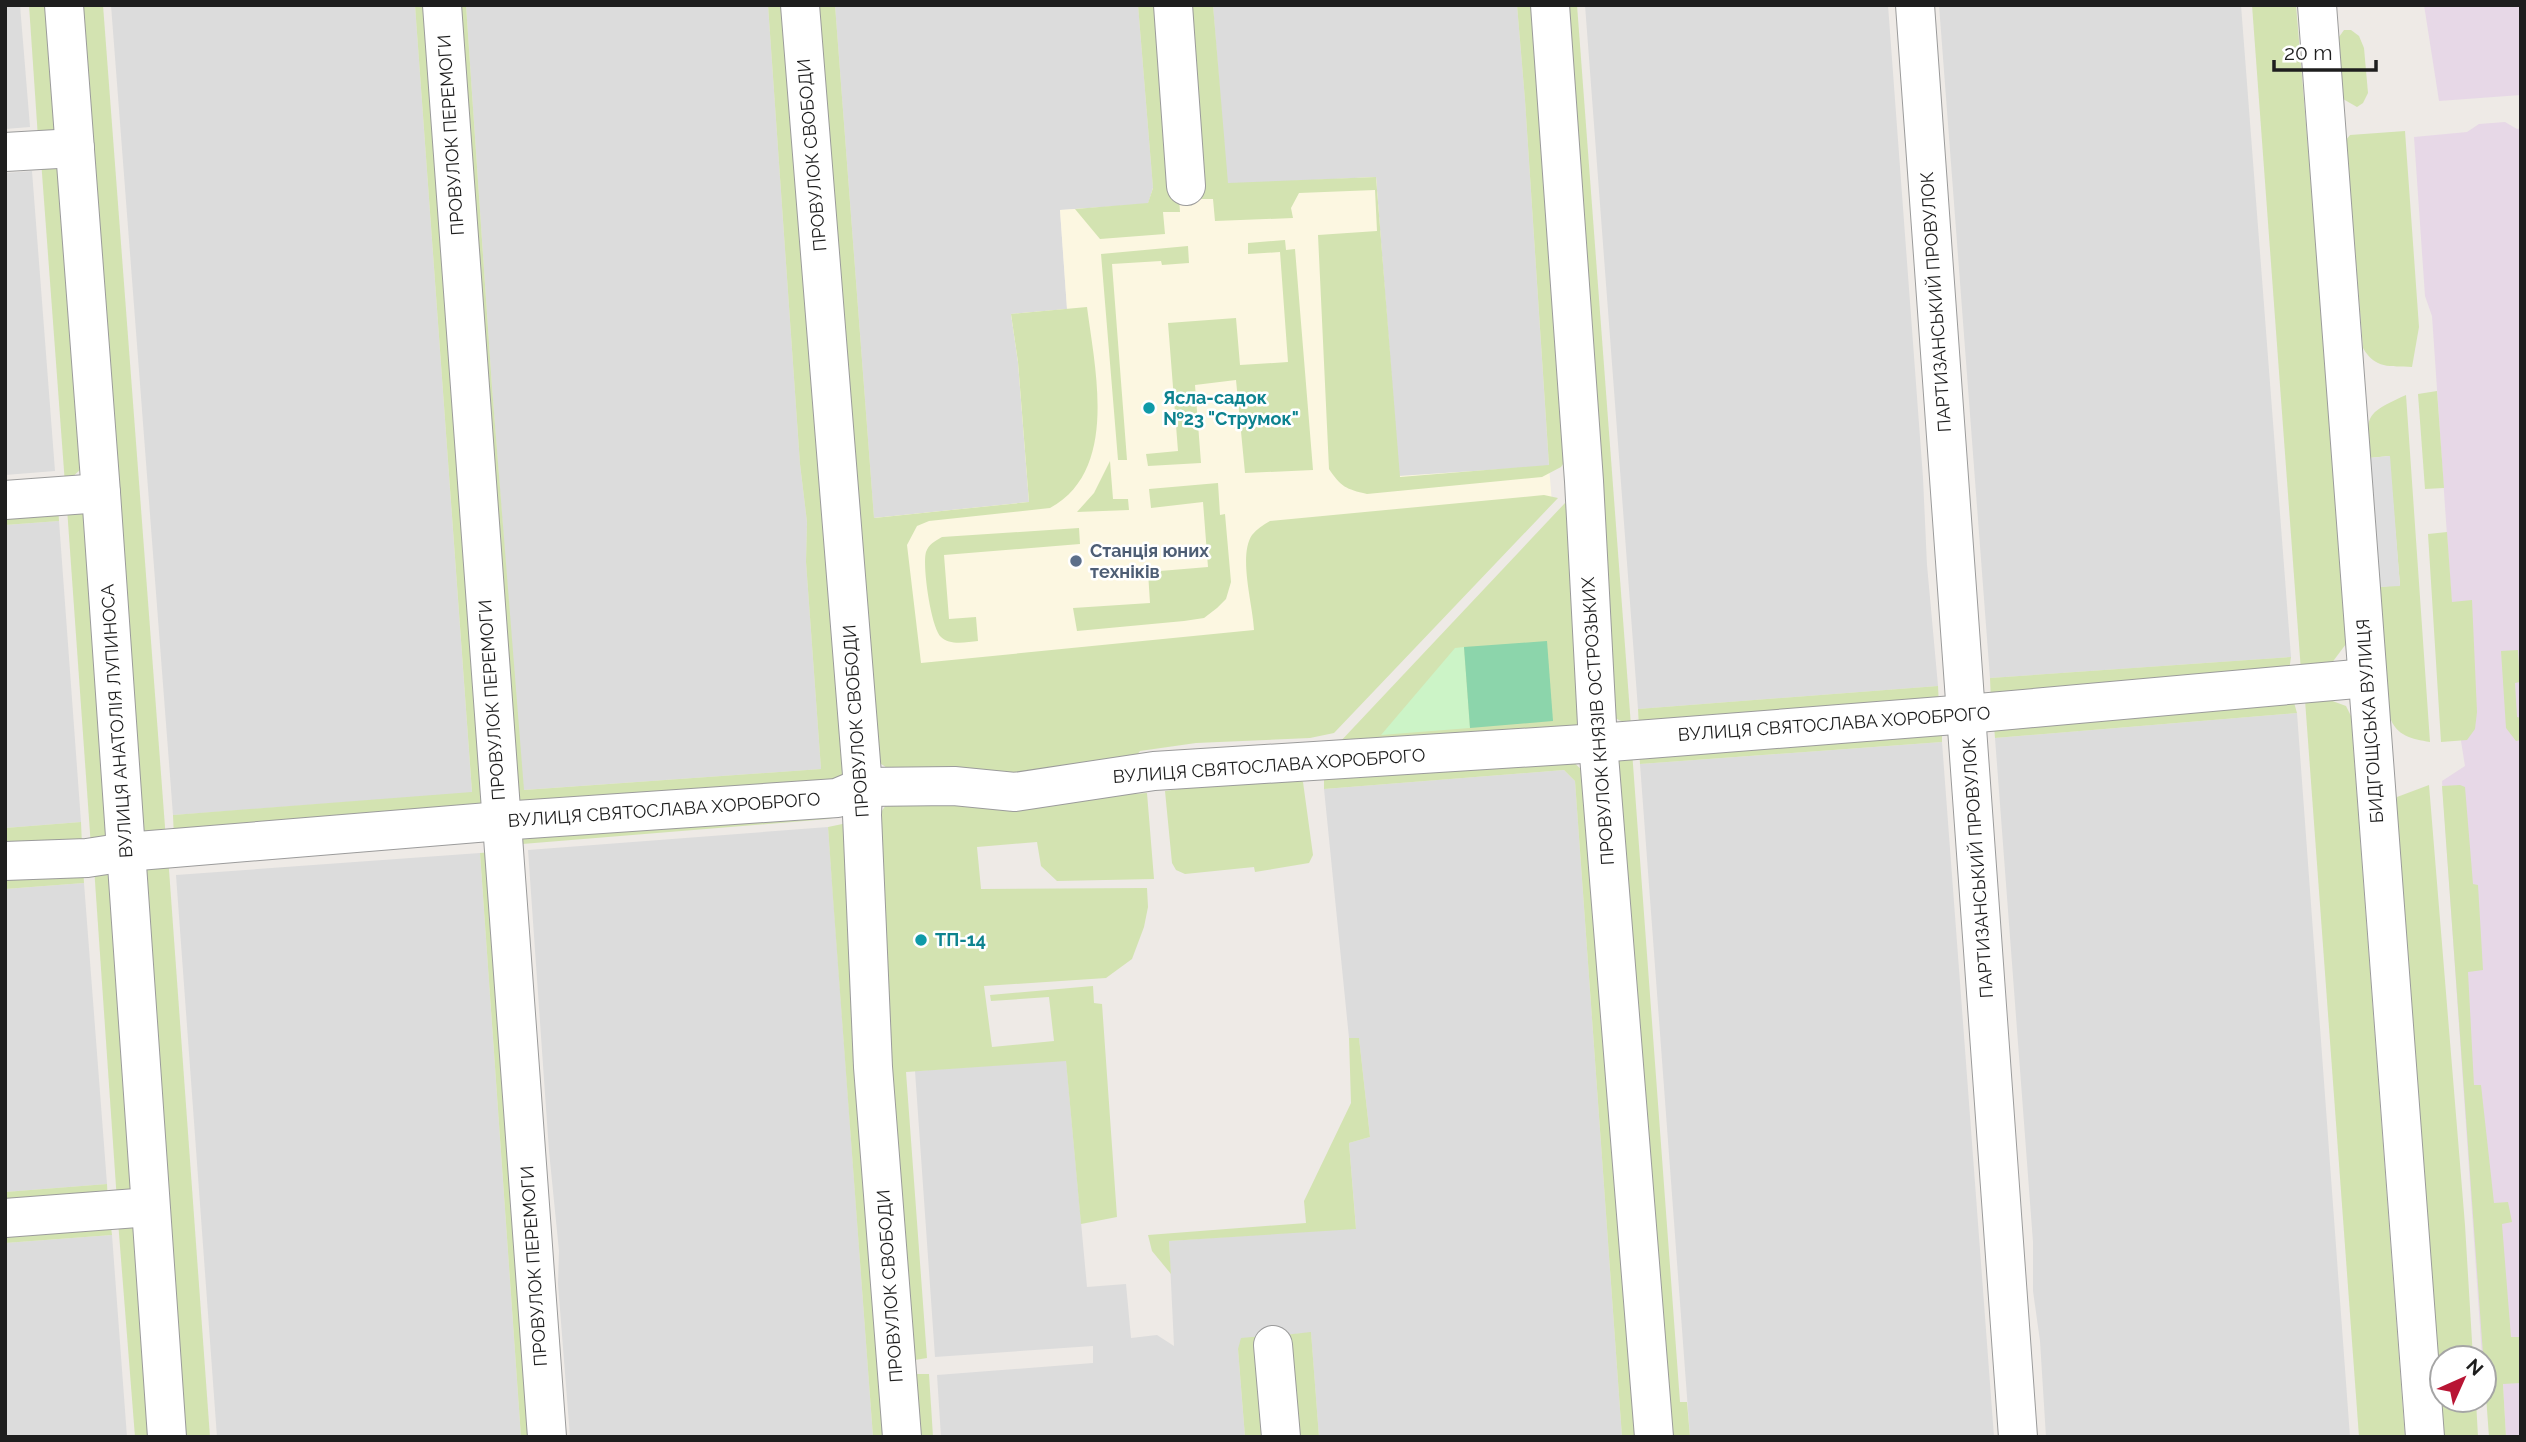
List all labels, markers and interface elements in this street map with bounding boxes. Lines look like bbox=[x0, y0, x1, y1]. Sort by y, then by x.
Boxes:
scale bar bbox=[2274, 28, 2376, 72]
street label: ПРОВУЛОК ПЕРЕМОГИ bbox=[433, 34, 468, 236]
text: 20 m bbox=[2284, 40, 2332, 65]
street label: ПРОВУЛОК СВОБОДИ bbox=[793, 58, 830, 252]
street label: ПАРТИЗАНСЬКИЙ ПРОВУЛОК bbox=[1916, 171, 1955, 433]
place label: Ясла-садок №23 "Струмок" bbox=[1163, 387, 1299, 429]
marker: Ясла-садок №23 "Струмок" bbox=[1141, 400, 1157, 416]
place label: Станція юних техніків bbox=[1090, 540, 1209, 582]
marker: Станція юних техніків bbox=[1068, 553, 1084, 569]
street label: ПРОВУЛОК КНЯЗІВ ОСТРОЗЬКИХ bbox=[1577, 576, 1618, 866]
street label: ВУЛИЦЯ АНАТОЛІЯ ЛУПИНОСА bbox=[96, 583, 137, 859]
street label: ПРОВУЛОК ПЕРЕМОГИ bbox=[474, 599, 509, 801]
street label: БИДГОЩСЬКА ВУЛИЦЯ bbox=[2352, 618, 2387, 824]
street label: ПРОВУЛОК СВОБОДИ bbox=[838, 624, 873, 818]
street label: ВУЛИЦЯ СВЯТОСЛАВА ХОРОБРОГО bbox=[1677, 702, 1991, 745]
street label: ПАРТИЗАНСЬКИЙ ПРОВУЛОК bbox=[1958, 737, 1997, 999]
street label: ВУЛИЦЯ СВЯТОСЛАВА ХОРОБРОГО bbox=[1112, 744, 1426, 787]
street label: ВУЛИЦЯ СВЯТОСЛАВА ХОРОБРОГО bbox=[507, 788, 821, 831]
place label: ТП-14 bbox=[935, 929, 986, 950]
marker: ТП-14 bbox=[913, 932, 929, 948]
street label: ПРОВУЛОК ПЕРЕМОГИ bbox=[516, 1165, 551, 1367]
street label: ПРОВУЛОК СВОБОДИ bbox=[872, 1189, 907, 1383]
north arrow bbox=[2428, 1344, 2498, 1414]
text: N bbox=[2462, 1354, 2488, 1380]

